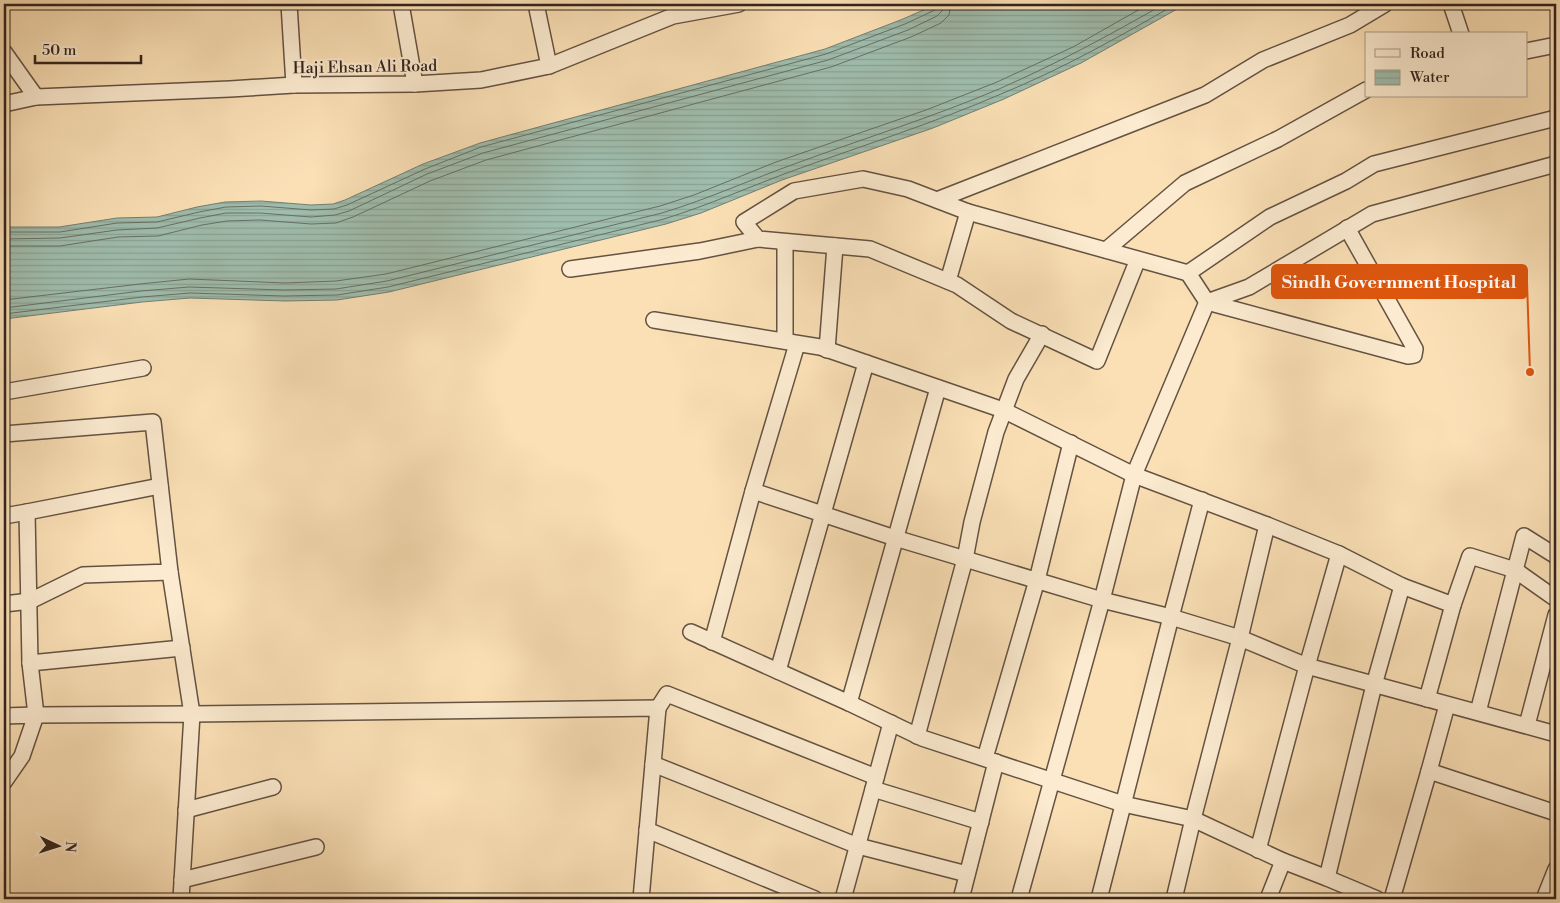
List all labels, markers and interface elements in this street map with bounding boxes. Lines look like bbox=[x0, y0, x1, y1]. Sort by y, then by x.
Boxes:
scale bar bbox=[35, 32, 141, 64]
legend bbox=[1365, 32, 1528, 98]
text: 50 m bbox=[42, 41, 76, 60]
text: Road bbox=[1410, 44, 1445, 63]
street label: Haji Ehsan Ali Road bbox=[293, 56, 437, 78]
text: Water bbox=[1409, 68, 1450, 87]
callout: Sindh Government Hospital bbox=[1272, 265, 1527, 298]
text: Sindh Government Hospital bbox=[1282, 271, 1516, 294]
north arrow bbox=[32, 820, 82, 870]
text: N bbox=[61, 841, 79, 853]

